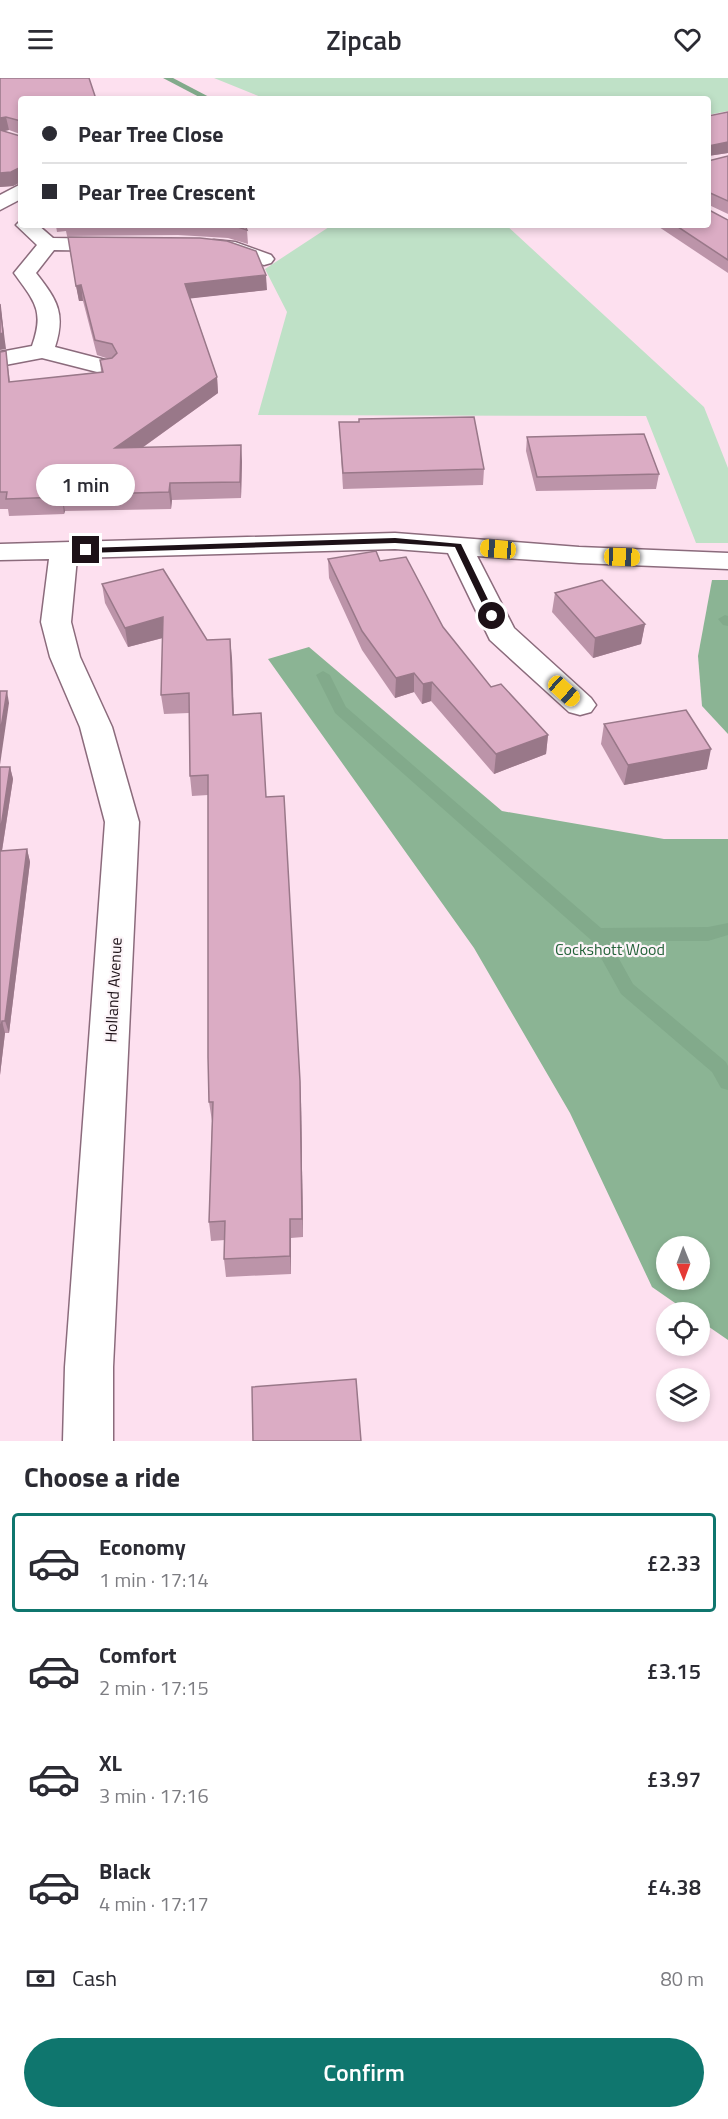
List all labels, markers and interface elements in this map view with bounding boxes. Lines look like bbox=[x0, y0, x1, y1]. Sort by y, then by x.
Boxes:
text: Zipcab bbox=[326, 19, 402, 60]
icon: menu bbox=[24, 23, 57, 56]
icon: heart bbox=[671, 23, 704, 56]
text: Pear Tree Close bbox=[78, 117, 224, 151]
text: Pear Tree Crescent bbox=[78, 175, 255, 209]
callout: 1 min bbox=[36, 463, 136, 505]
text: 1 min bbox=[61, 469, 110, 500]
route end bbox=[72, 536, 99, 563]
car bbox=[479, 538, 517, 560]
car bbox=[604, 547, 640, 567]
route start bbox=[478, 602, 505, 629]
car bbox=[545, 672, 583, 710]
street label: Holland Avenue bbox=[98, 937, 128, 1043]
park label: Cockshott Wood bbox=[555, 937, 665, 961]
north arrow bbox=[656, 1236, 710, 1290]
map controls bbox=[656, 1236, 710, 1422]
button: locate bbox=[656, 1302, 710, 1356]
button: layers bbox=[656, 1368, 710, 1422]
text: Choose a ride bbox=[24, 1456, 180, 1497]
text: Economy bbox=[99, 1530, 186, 1564]
icon: car bbox=[27, 1536, 81, 1590]
text: £2.33 bbox=[646, 1546, 701, 1580]
text: 1 min · 17:14 bbox=[99, 1564, 209, 1595]
text: Comfort bbox=[99, 1638, 177, 1672]
icon: car bbox=[27, 1644, 81, 1698]
text: £3.15 bbox=[646, 1654, 701, 1688]
text: 2 min · 17:15 bbox=[99, 1672, 209, 1703]
text: XL bbox=[99, 1746, 122, 1780]
icon: car bbox=[27, 1752, 81, 1806]
text: £3.97 bbox=[646, 1762, 701, 1796]
text: 3 min · 17:16 bbox=[99, 1780, 209, 1811]
text: Black bbox=[99, 1854, 151, 1888]
icon: car bbox=[27, 1860, 81, 1914]
text: £4.38 bbox=[646, 1870, 701, 1904]
text: 4 min · 17:17 bbox=[99, 1888, 209, 1919]
text: Cash bbox=[72, 1961, 117, 1995]
icon: cash bbox=[24, 1962, 57, 1995]
text: 80 m bbox=[660, 1963, 704, 1994]
button: Confirm bbox=[24, 2038, 704, 2107]

